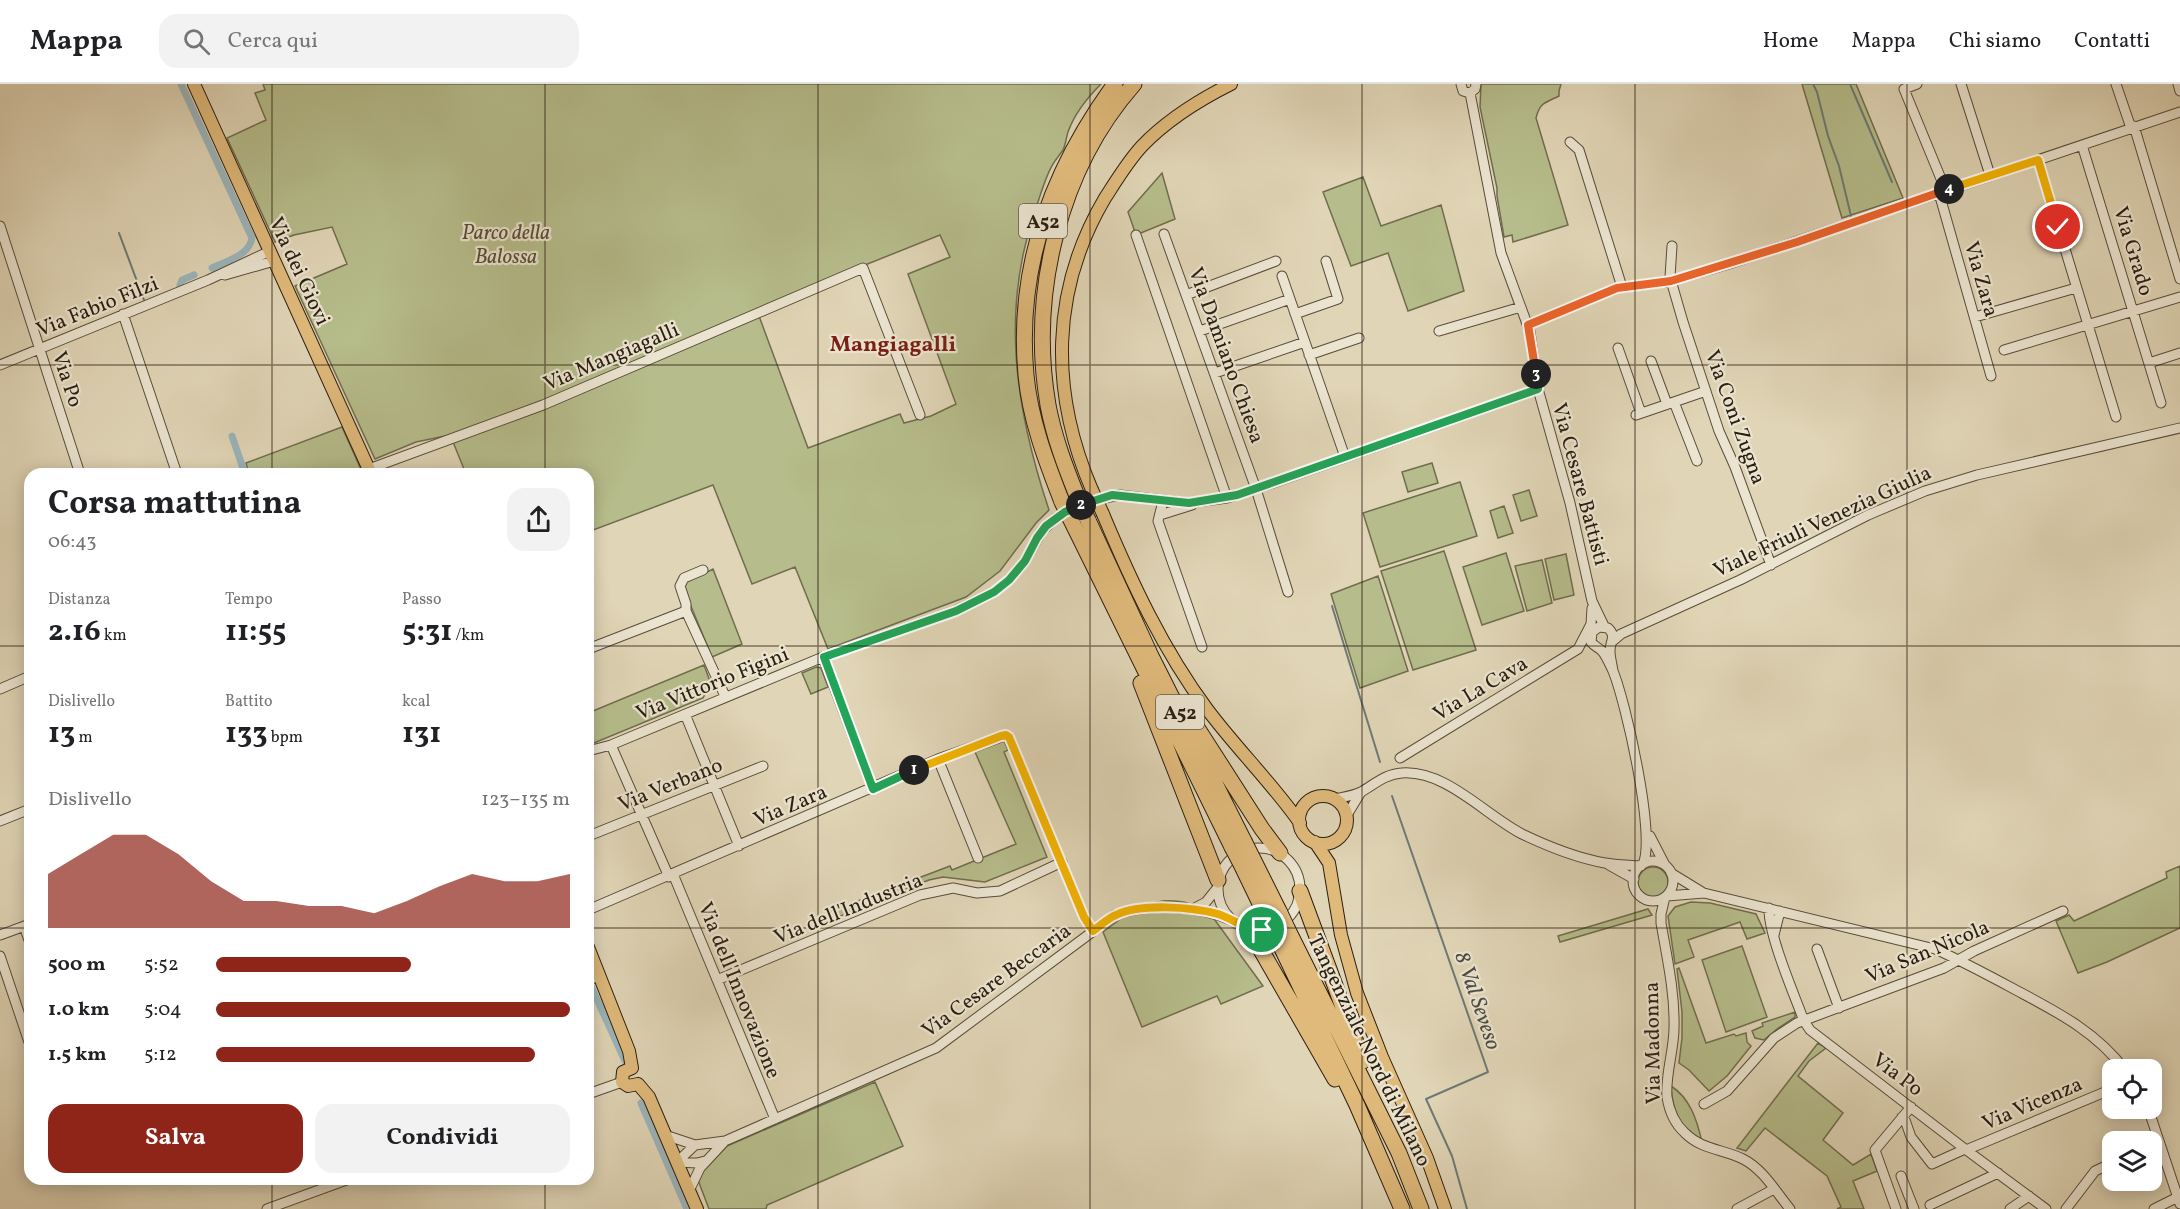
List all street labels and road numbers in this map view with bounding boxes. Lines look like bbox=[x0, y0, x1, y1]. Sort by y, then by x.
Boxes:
street label: Via Grado bbox=[2105, 203, 2160, 300]
road number: A52 bbox=[1019, 204, 1067, 238]
street label: Via dei Giovi bbox=[261, 213, 336, 331]
street label: Via Zara bbox=[1956, 238, 2005, 321]
street label: Via Damiano Chiesa bbox=[1180, 263, 1271, 448]
street label: Via Fabio Filzi bbox=[32, 270, 163, 345]
street label: Via Mangiagalli bbox=[539, 316, 684, 399]
street label: Via Coni Zugna bbox=[1697, 346, 1772, 489]
street label: Via Po bbox=[44, 348, 89, 411]
street label: Via Cesare Battisti bbox=[1544, 400, 1615, 569]
street label: Viale Friuli Venezia Giulia bbox=[1709, 459, 1937, 586]
street label: Via Vittorio Figini bbox=[632, 640, 793, 728]
street label: Via La Cava bbox=[1428, 650, 1534, 729]
road number: A52 bbox=[1156, 695, 1204, 729]
street label: Via Verbano bbox=[614, 751, 727, 820]
street label: Via Zara bbox=[749, 778, 832, 835]
street label: Via dell'Industria bbox=[770, 866, 927, 952]
street label: Via dell'Innovazione bbox=[690, 898, 787, 1083]
street label: Via San Nicola bbox=[1861, 913, 1994, 992]
street label: Via Cesare Beccaria bbox=[916, 917, 1078, 1045]
street label: Tangenziale Nord di Milano bbox=[1300, 930, 1438, 1172]
street label: Via Madonna bbox=[1638, 981, 1669, 1105]
street label: Via Po bbox=[1865, 1046, 1929, 1104]
street label: Via Vicenza bbox=[1978, 1070, 2087, 1138]

